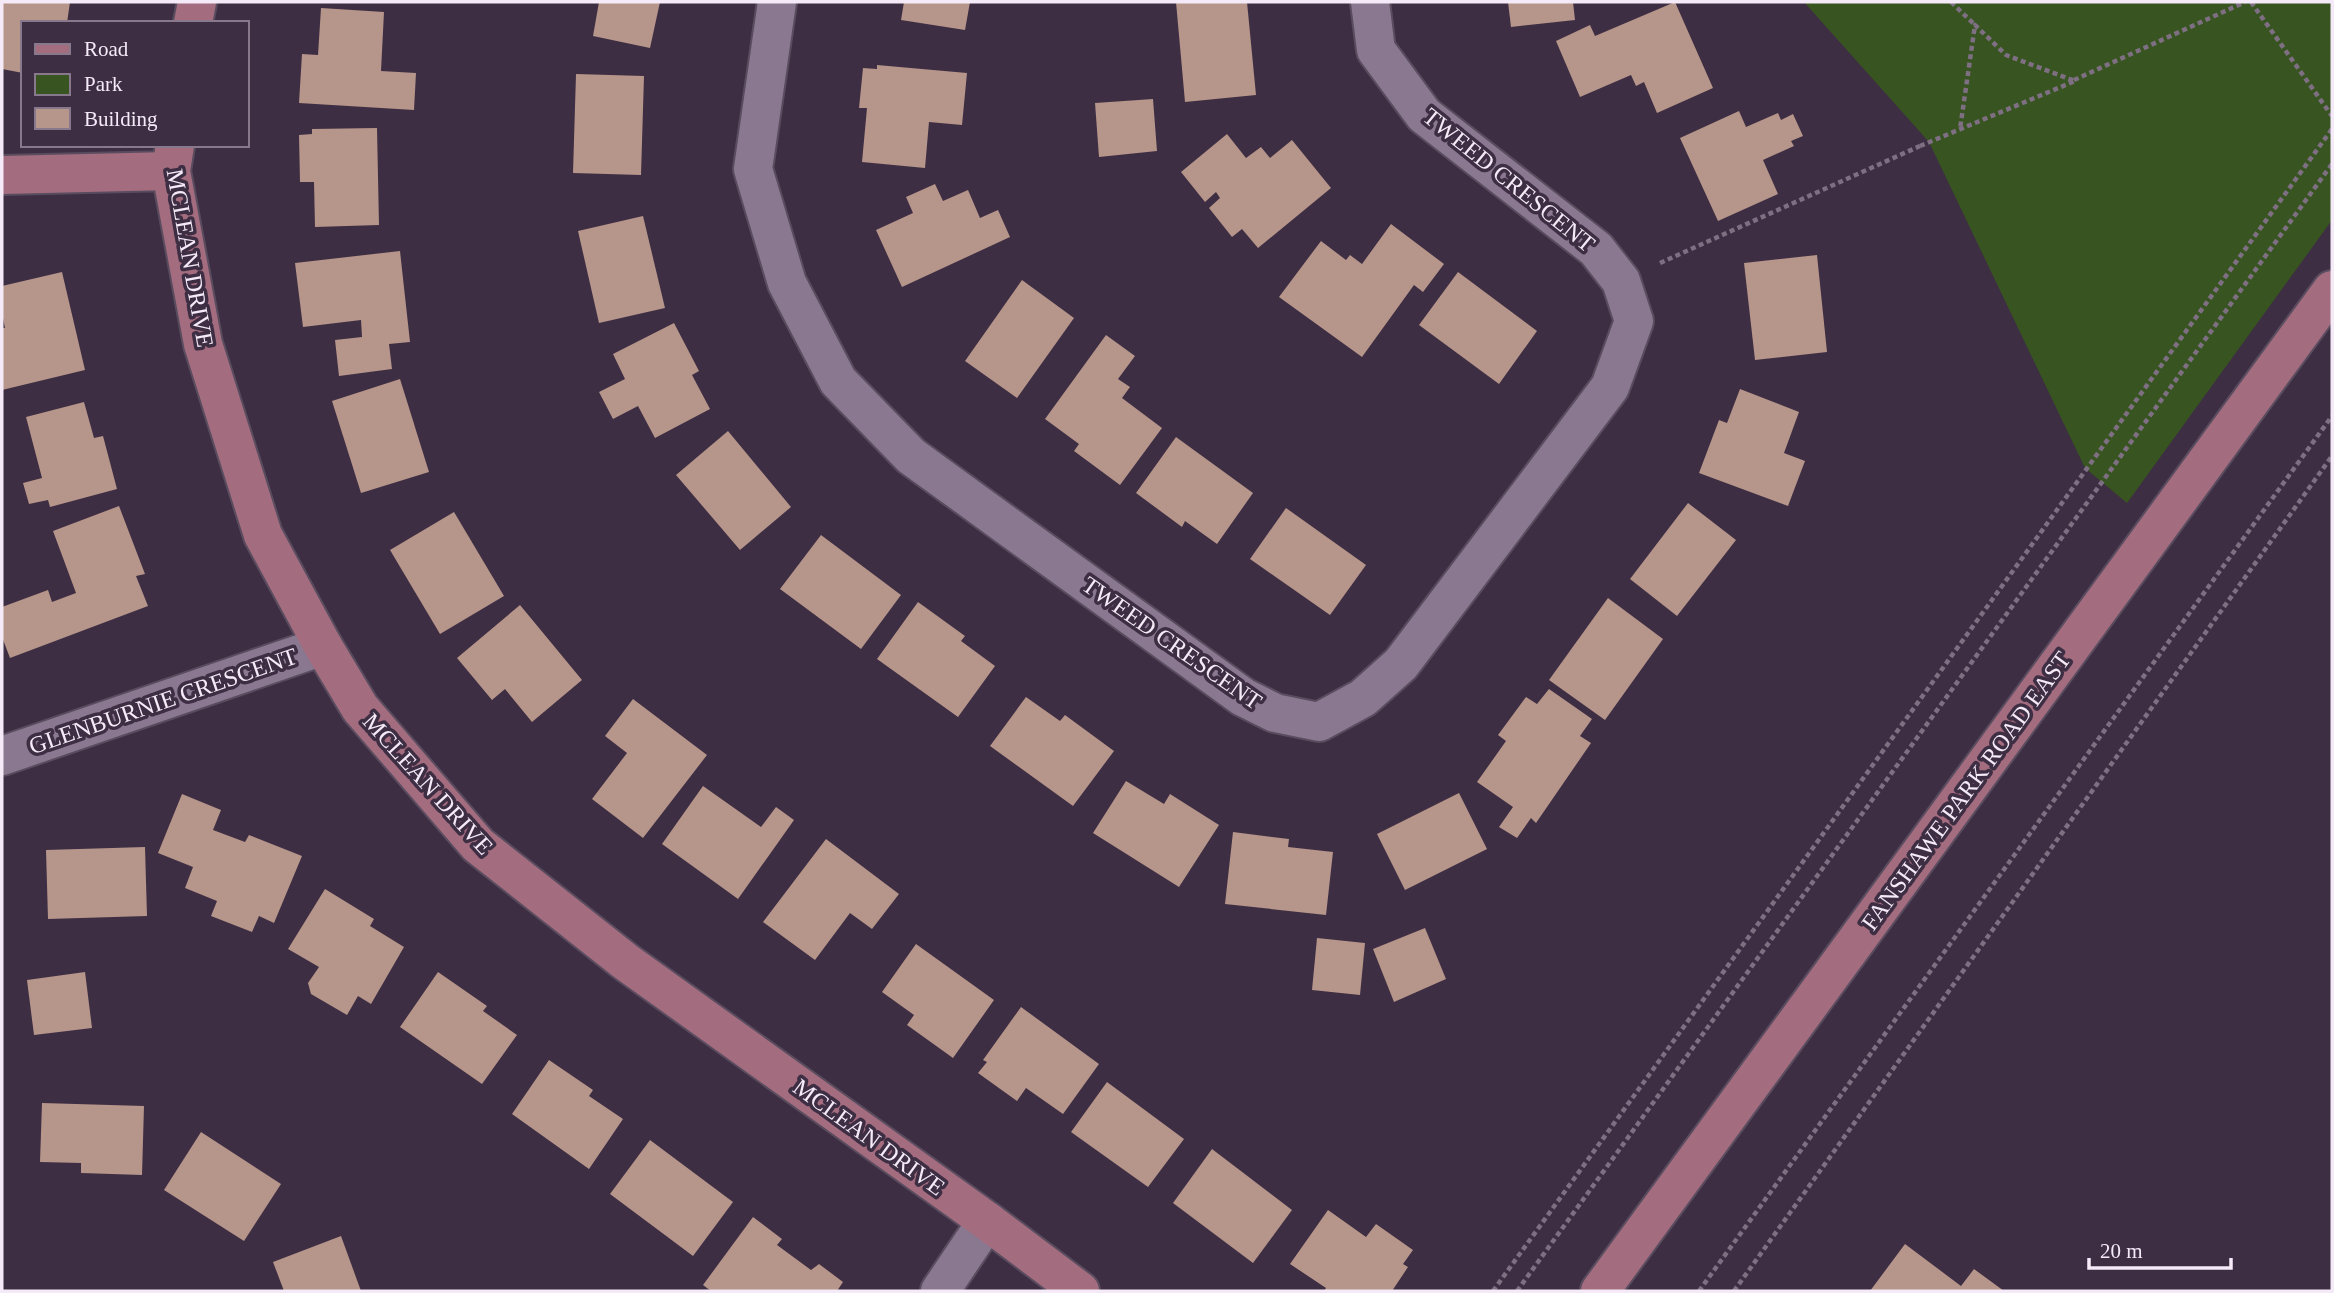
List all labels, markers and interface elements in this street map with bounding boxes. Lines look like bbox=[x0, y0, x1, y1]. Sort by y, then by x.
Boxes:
legend bbox=[21, 21, 248, 147]
text: Road bbox=[84, 37, 129, 61]
text: Park bbox=[84, 72, 123, 96]
street label: TWEED CRESCENT bbox=[1418, 103, 1600, 257]
text: Building bbox=[84, 107, 158, 131]
street label: MCLEAN DRIVE bbox=[162, 167, 218, 349]
street label: TWEED CRESCENT bbox=[1077, 571, 1267, 715]
street label: GLENBURNIE CRESCENT bbox=[25, 643, 301, 759]
street label: FANSHAWE PARK ROAD EAST bbox=[1856, 647, 2076, 935]
street label: MCLEAN DRIVE bbox=[358, 708, 498, 860]
street label: MCLEAN DRIVE bbox=[788, 1073, 950, 1201]
scale bar bbox=[2089, 1226, 2231, 1270]
text: 20 m bbox=[2100, 1239, 2143, 1263]

